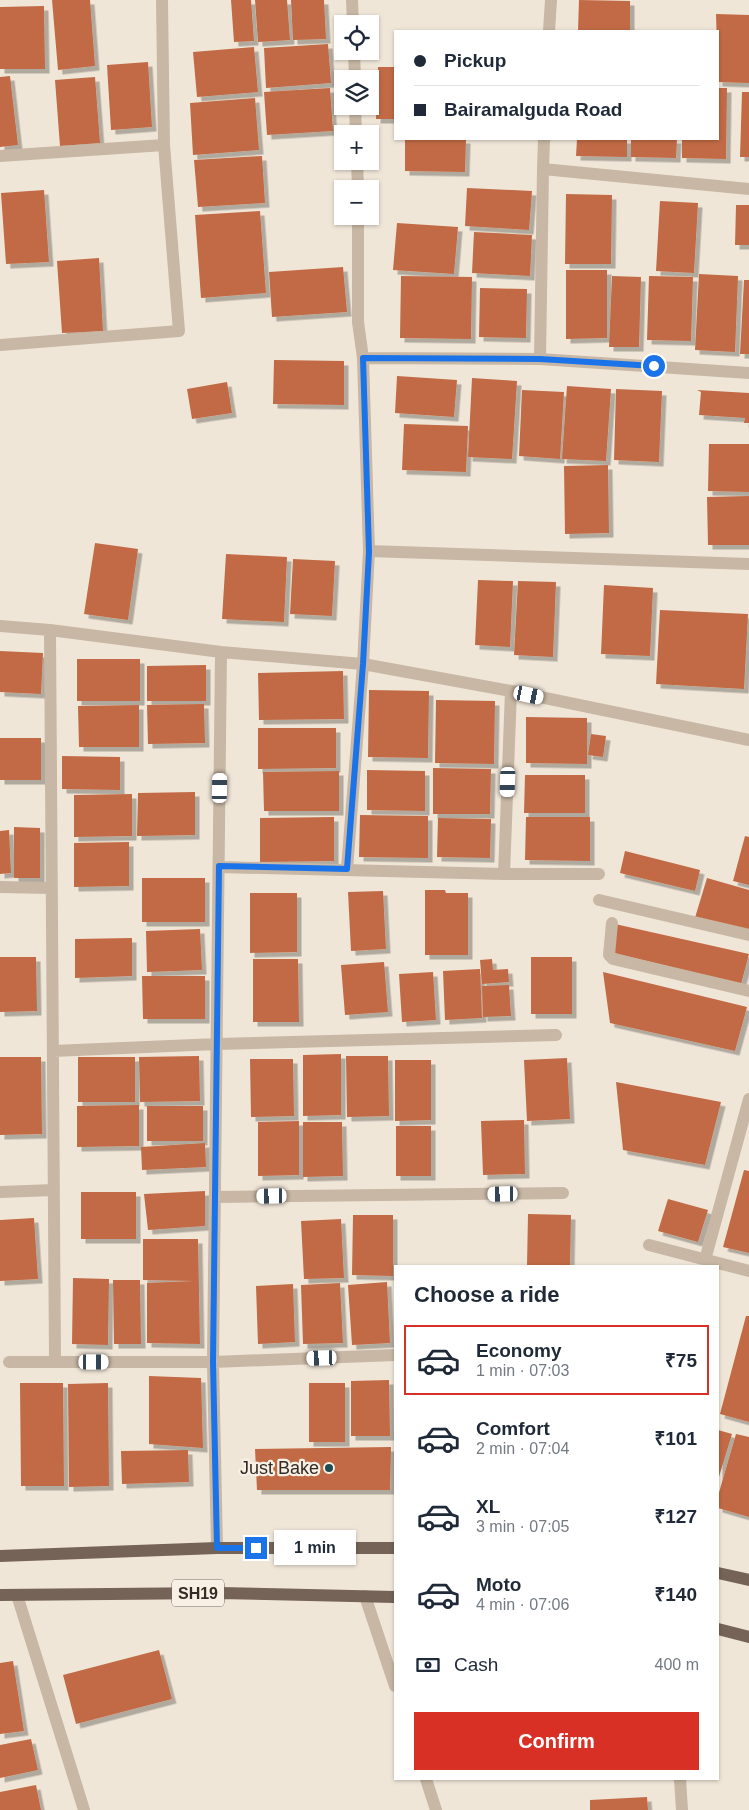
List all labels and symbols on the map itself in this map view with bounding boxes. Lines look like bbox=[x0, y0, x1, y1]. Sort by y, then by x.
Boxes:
route start bbox=[643, 355, 665, 377]
car bbox=[512, 685, 545, 705]
car bbox=[499, 767, 516, 797]
car bbox=[212, 773, 227, 803]
car bbox=[487, 1186, 518, 1202]
car bbox=[256, 1188, 287, 1204]
car bbox=[306, 1350, 337, 1366]
car bbox=[79, 1355, 109, 1370]
place label: Just Bake bbox=[240, 1458, 319, 1478]
marker: Just Bake bbox=[323, 1462, 335, 1474]
callout: 1 min bbox=[274, 1530, 356, 1566]
route end bbox=[245, 1537, 267, 1559]
road number: SH19 bbox=[172, 1580, 224, 1606]

